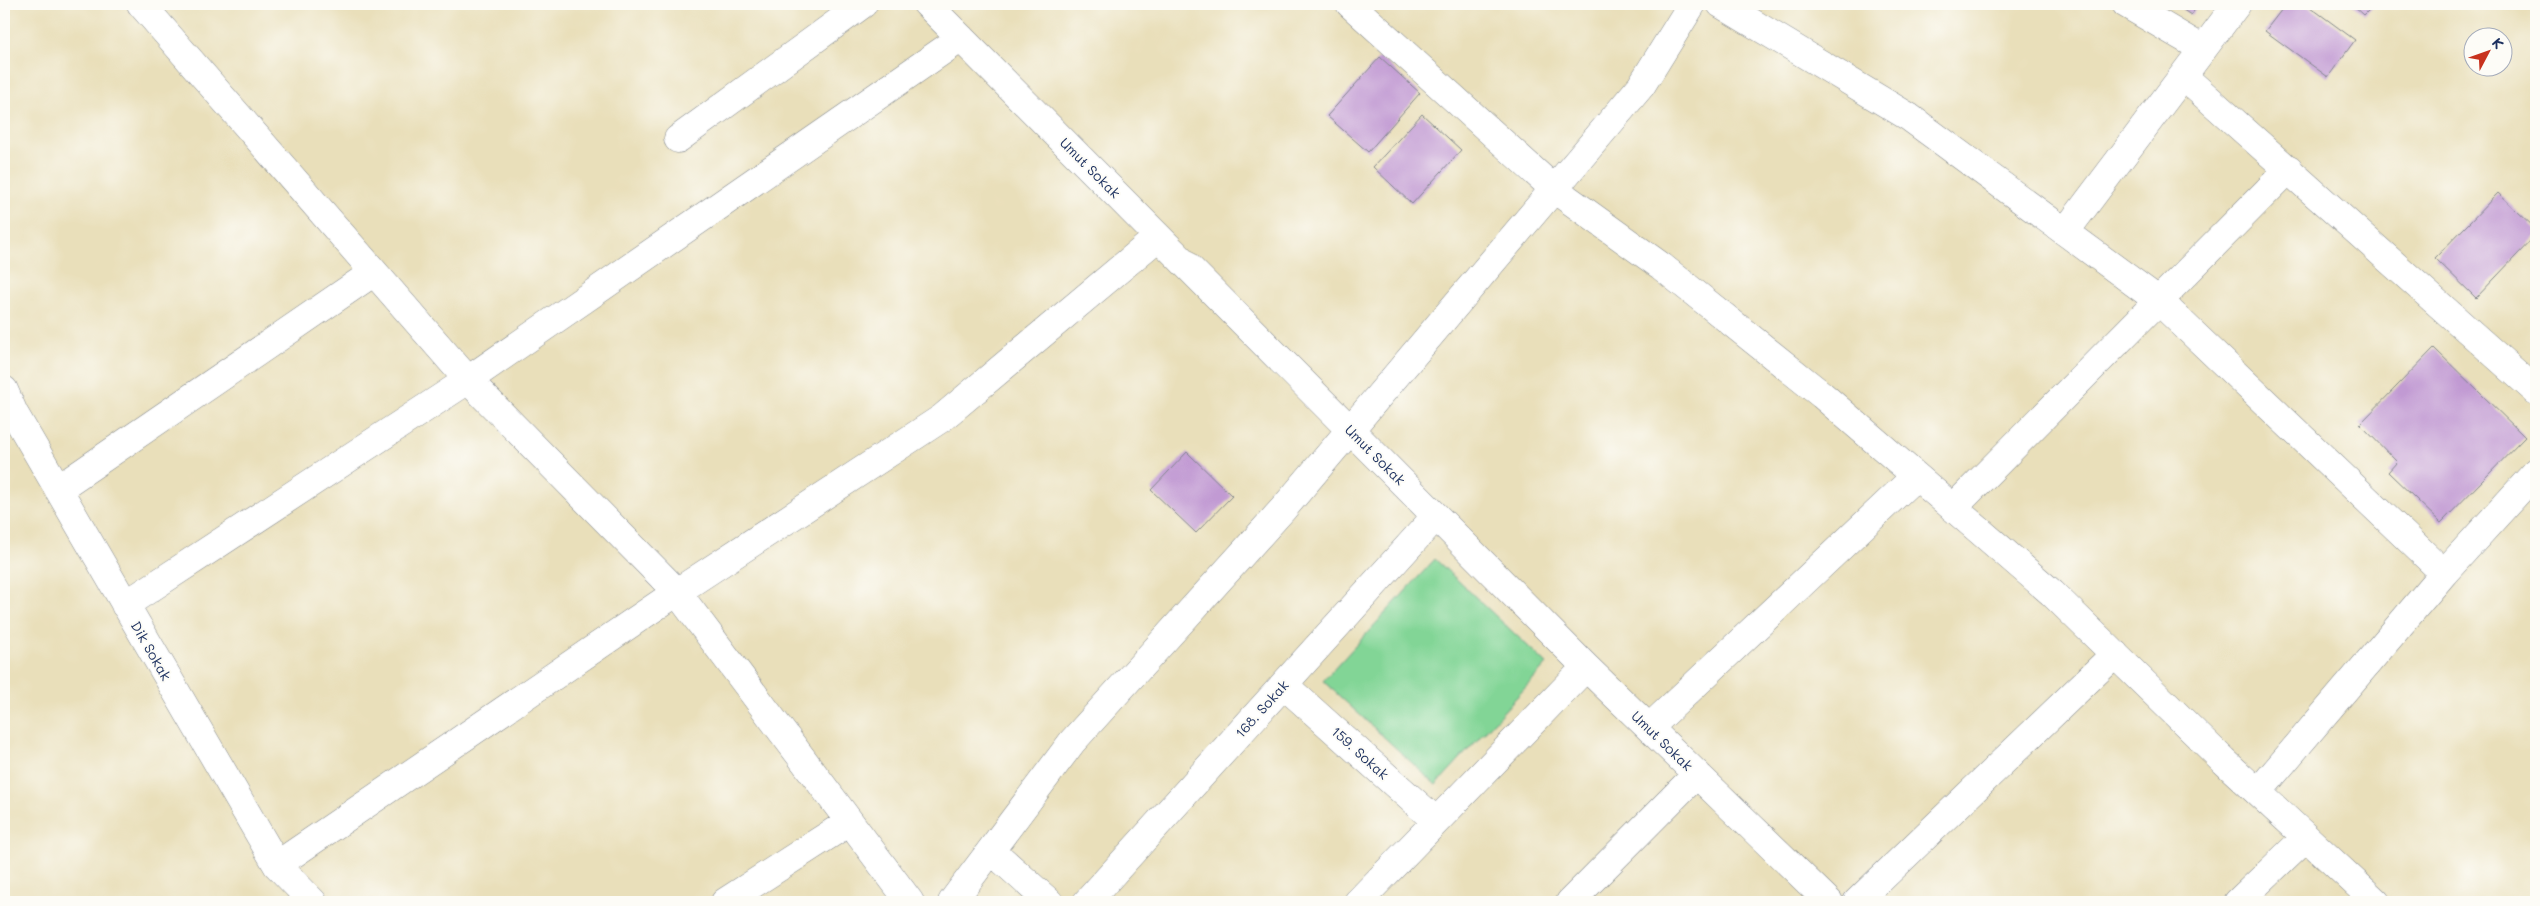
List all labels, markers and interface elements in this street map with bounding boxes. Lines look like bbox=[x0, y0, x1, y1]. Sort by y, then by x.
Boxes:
north arrow bbox=[2462, 28, 2512, 78]
text: K bbox=[2488, 33, 2508, 53]
street label: Umut Sokak bbox=[1056, 133, 1125, 202]
street label: Umut Sokak bbox=[1341, 420, 1410, 489]
street label: Dik Sokak bbox=[127, 618, 176, 684]
street label: 168. Sokak bbox=[1231, 676, 1293, 742]
street label: Umut Sokak bbox=[1627, 707, 1697, 775]
street label: 159. Sokak bbox=[1328, 722, 1393, 783]

